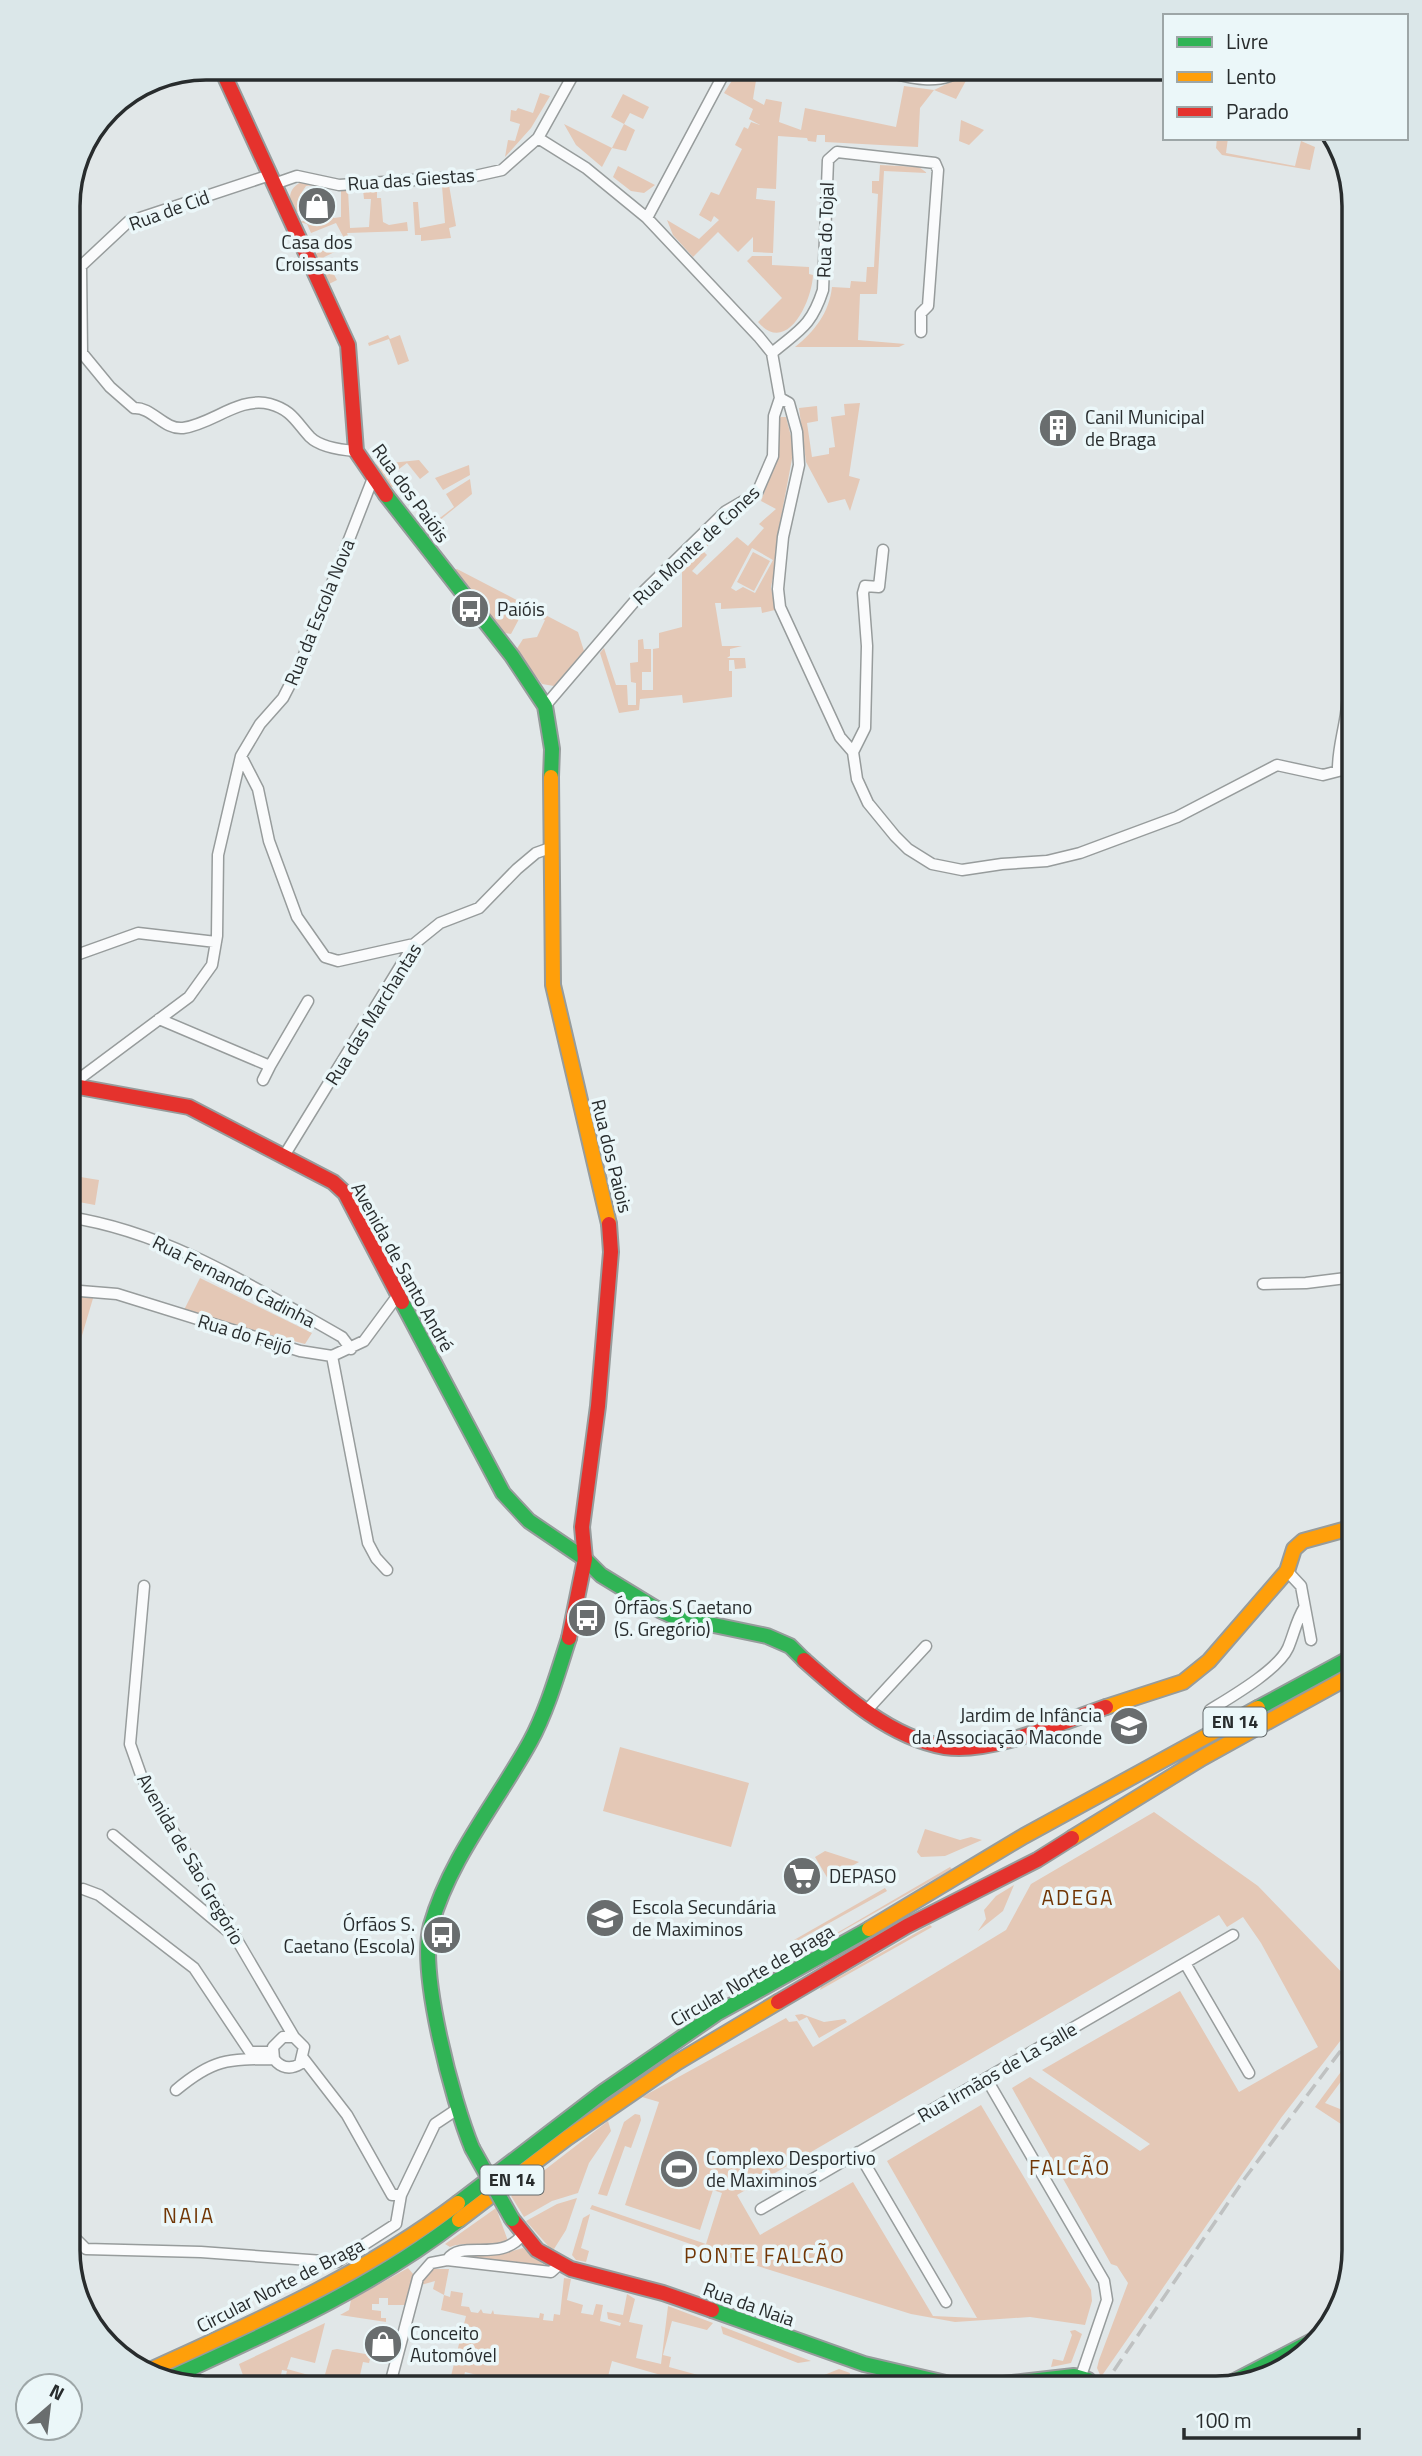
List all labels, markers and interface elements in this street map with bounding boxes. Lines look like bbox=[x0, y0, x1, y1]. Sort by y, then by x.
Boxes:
legend bbox=[1163, 14, 1408, 140]
text: Livre bbox=[1226, 25, 1268, 57]
text: Lento bbox=[1226, 60, 1276, 92]
text: Parado bbox=[1226, 95, 1289, 127]
street label: Rua das Giestas bbox=[346, 160, 476, 197]
street label: Rua do Tojal bbox=[808, 181, 841, 278]
street label: Rua de Cid bbox=[124, 182, 213, 237]
shop icon: Casa dos Croissants bbox=[296, 185, 338, 227]
place label: Casa dos Croissants bbox=[275, 227, 359, 278]
place label: Canil Municipal de Braga bbox=[1085, 402, 1205, 453]
building icon: Canil Municipal de Braga bbox=[1037, 407, 1079, 449]
street label: Rua dos Paióis bbox=[365, 437, 457, 548]
street label: Rua Monte de Cones bbox=[626, 478, 766, 611]
street label: Rua da Escola Nova bbox=[276, 534, 361, 690]
bus stop icon: Paióis bbox=[449, 588, 491, 630]
place label: Paióis bbox=[497, 594, 545, 623]
street label: Rua das Marchantas bbox=[317, 937, 428, 1091]
street label: Rua dos Paiois bbox=[584, 1096, 641, 1216]
street label: Avenida de Santo André bbox=[345, 1177, 462, 1357]
street label: Rua Fernando Cadinha bbox=[148, 1227, 321, 1334]
street label: Rua do Feijó bbox=[194, 1305, 296, 1362]
place label: Órfãos S Caetano (S. Gregório) bbox=[614, 1592, 752, 1643]
bus stop icon: Órfãos S Caetano (S. Gregório) bbox=[566, 1597, 608, 1639]
place label: Jardim de Infância da Associação Maconde bbox=[912, 1700, 1102, 1751]
school or university icon: Jardim de Infância da Associação Maconde bbox=[1108, 1705, 1150, 1747]
road number: EN 14 bbox=[1204, 1708, 1266, 1736]
street label: Avenida de São Gregório bbox=[130, 1768, 252, 1950]
supermarket icon: DEPASO bbox=[781, 1855, 823, 1897]
place label: DEPASO bbox=[829, 1861, 896, 1890]
district label: ADEGA bbox=[1042, 1881, 1114, 1913]
place label: Escola Secundária de Maximinos bbox=[632, 1892, 776, 1943]
school or university icon: Escola Secundária de Maximinos bbox=[584, 1897, 626, 1939]
place label: Órfãos S. Caetano (Escola) bbox=[284, 1909, 415, 1960]
bus stop icon: Órfãos S. Caetano (Escola) bbox=[421, 1914, 463, 1956]
street label: Circular Norte de Braga bbox=[665, 1916, 839, 2033]
street label: Rua Irmãos de La Salle bbox=[912, 2014, 1082, 2129]
place label: Complexo Desportivo de Maximinos bbox=[706, 2143, 876, 2194]
sports icon: Complexo Desportivo de Maximinos bbox=[658, 2148, 700, 2190]
district label: FALCÃO bbox=[1029, 2151, 1111, 2183]
road number: EN 14 bbox=[480, 2166, 544, 2194]
district label: NAIA bbox=[163, 2199, 215, 2231]
street label: Circular Norte de Braga bbox=[191, 2230, 369, 2339]
district label: PONTE FALCÃO bbox=[684, 2239, 846, 2271]
street label: Rua da Naia bbox=[699, 2274, 799, 2334]
place label: Conceito Automóvel bbox=[410, 2318, 497, 2369]
shop icon: Conceito Automóvel bbox=[362, 2323, 404, 2365]
north arrow bbox=[14, 2372, 84, 2442]
text: N bbox=[45, 2376, 70, 2407]
scale bar bbox=[1184, 2396, 1359, 2440]
text: 100 m bbox=[1194, 2404, 1251, 2436]

